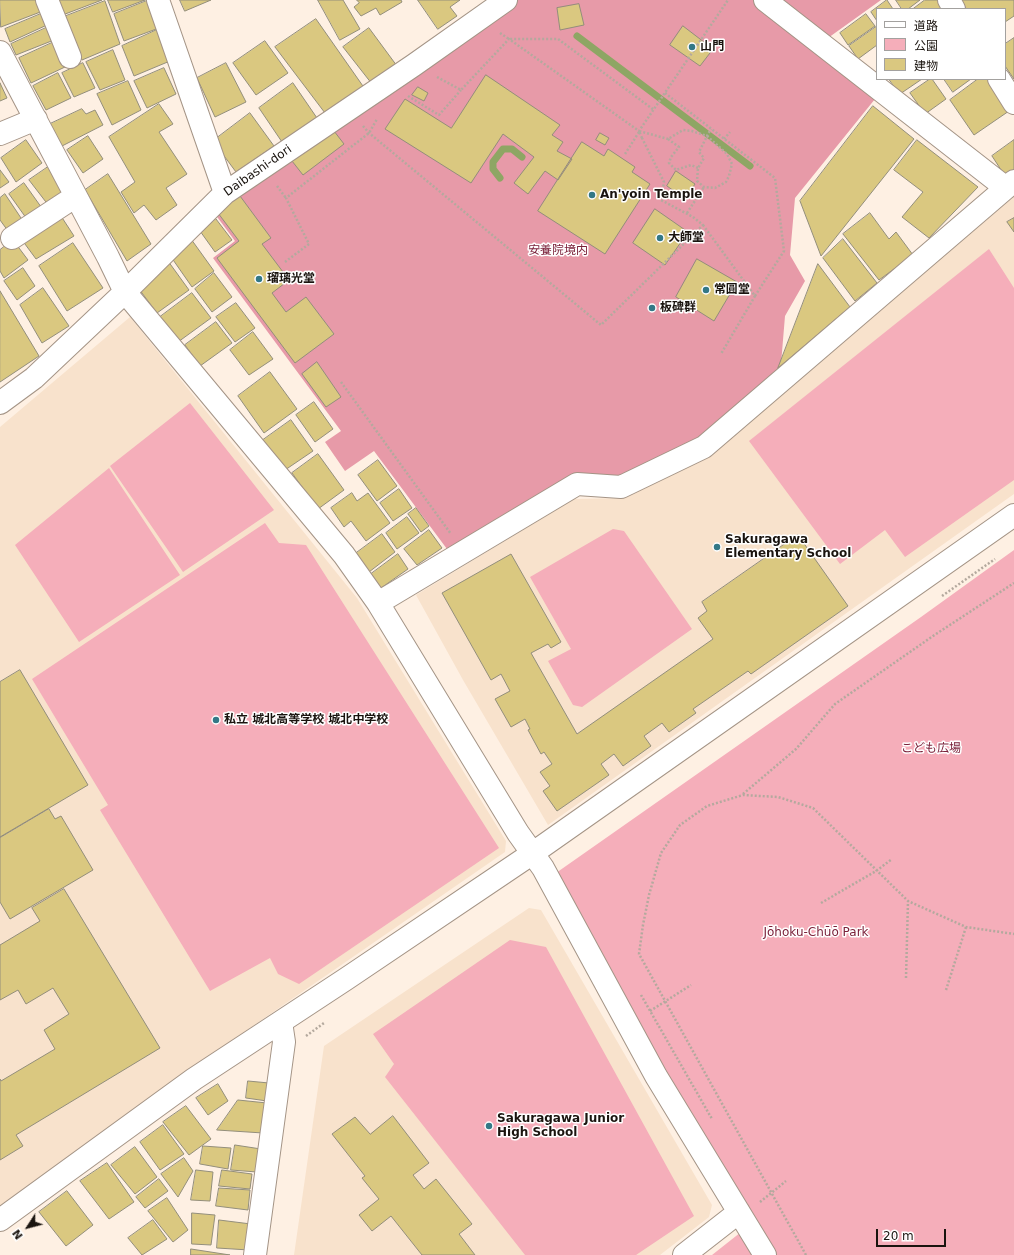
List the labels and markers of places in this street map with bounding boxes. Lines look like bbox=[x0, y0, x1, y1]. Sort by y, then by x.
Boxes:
place label: 山門 bbox=[700, 40, 724, 54]
marker: 山門 bbox=[687, 42, 697, 52]
place label: An'yoin Temple bbox=[600, 188, 702, 202]
marker: An'yoin Temple bbox=[587, 190, 597, 200]
place label: 大師堂 bbox=[668, 231, 704, 245]
marker: 大師堂 bbox=[655, 233, 665, 243]
place label: 瑠璃光堂 bbox=[267, 272, 315, 286]
marker: 瑠璃光堂 bbox=[254, 274, 264, 284]
place label: 常圓堂 bbox=[714, 283, 750, 297]
marker: 常圓堂 bbox=[701, 285, 711, 295]
place label: 板碑群 bbox=[660, 301, 696, 315]
marker: 板碑群 bbox=[647, 303, 657, 313]
place label: Sakuragawa Elementary School bbox=[725, 533, 851, 561]
marker: Sakuragawa Elementary School bbox=[712, 542, 722, 552]
place label: 私立 城北高等学校 城北中学校 bbox=[224, 713, 388, 727]
marker: 私立 城北高等学校 城北中学校 bbox=[211, 715, 221, 725]
place label: Sakuragawa Junior High School bbox=[497, 1112, 624, 1140]
marker: Sakuragawa Junior High School bbox=[484, 1121, 494, 1131]

